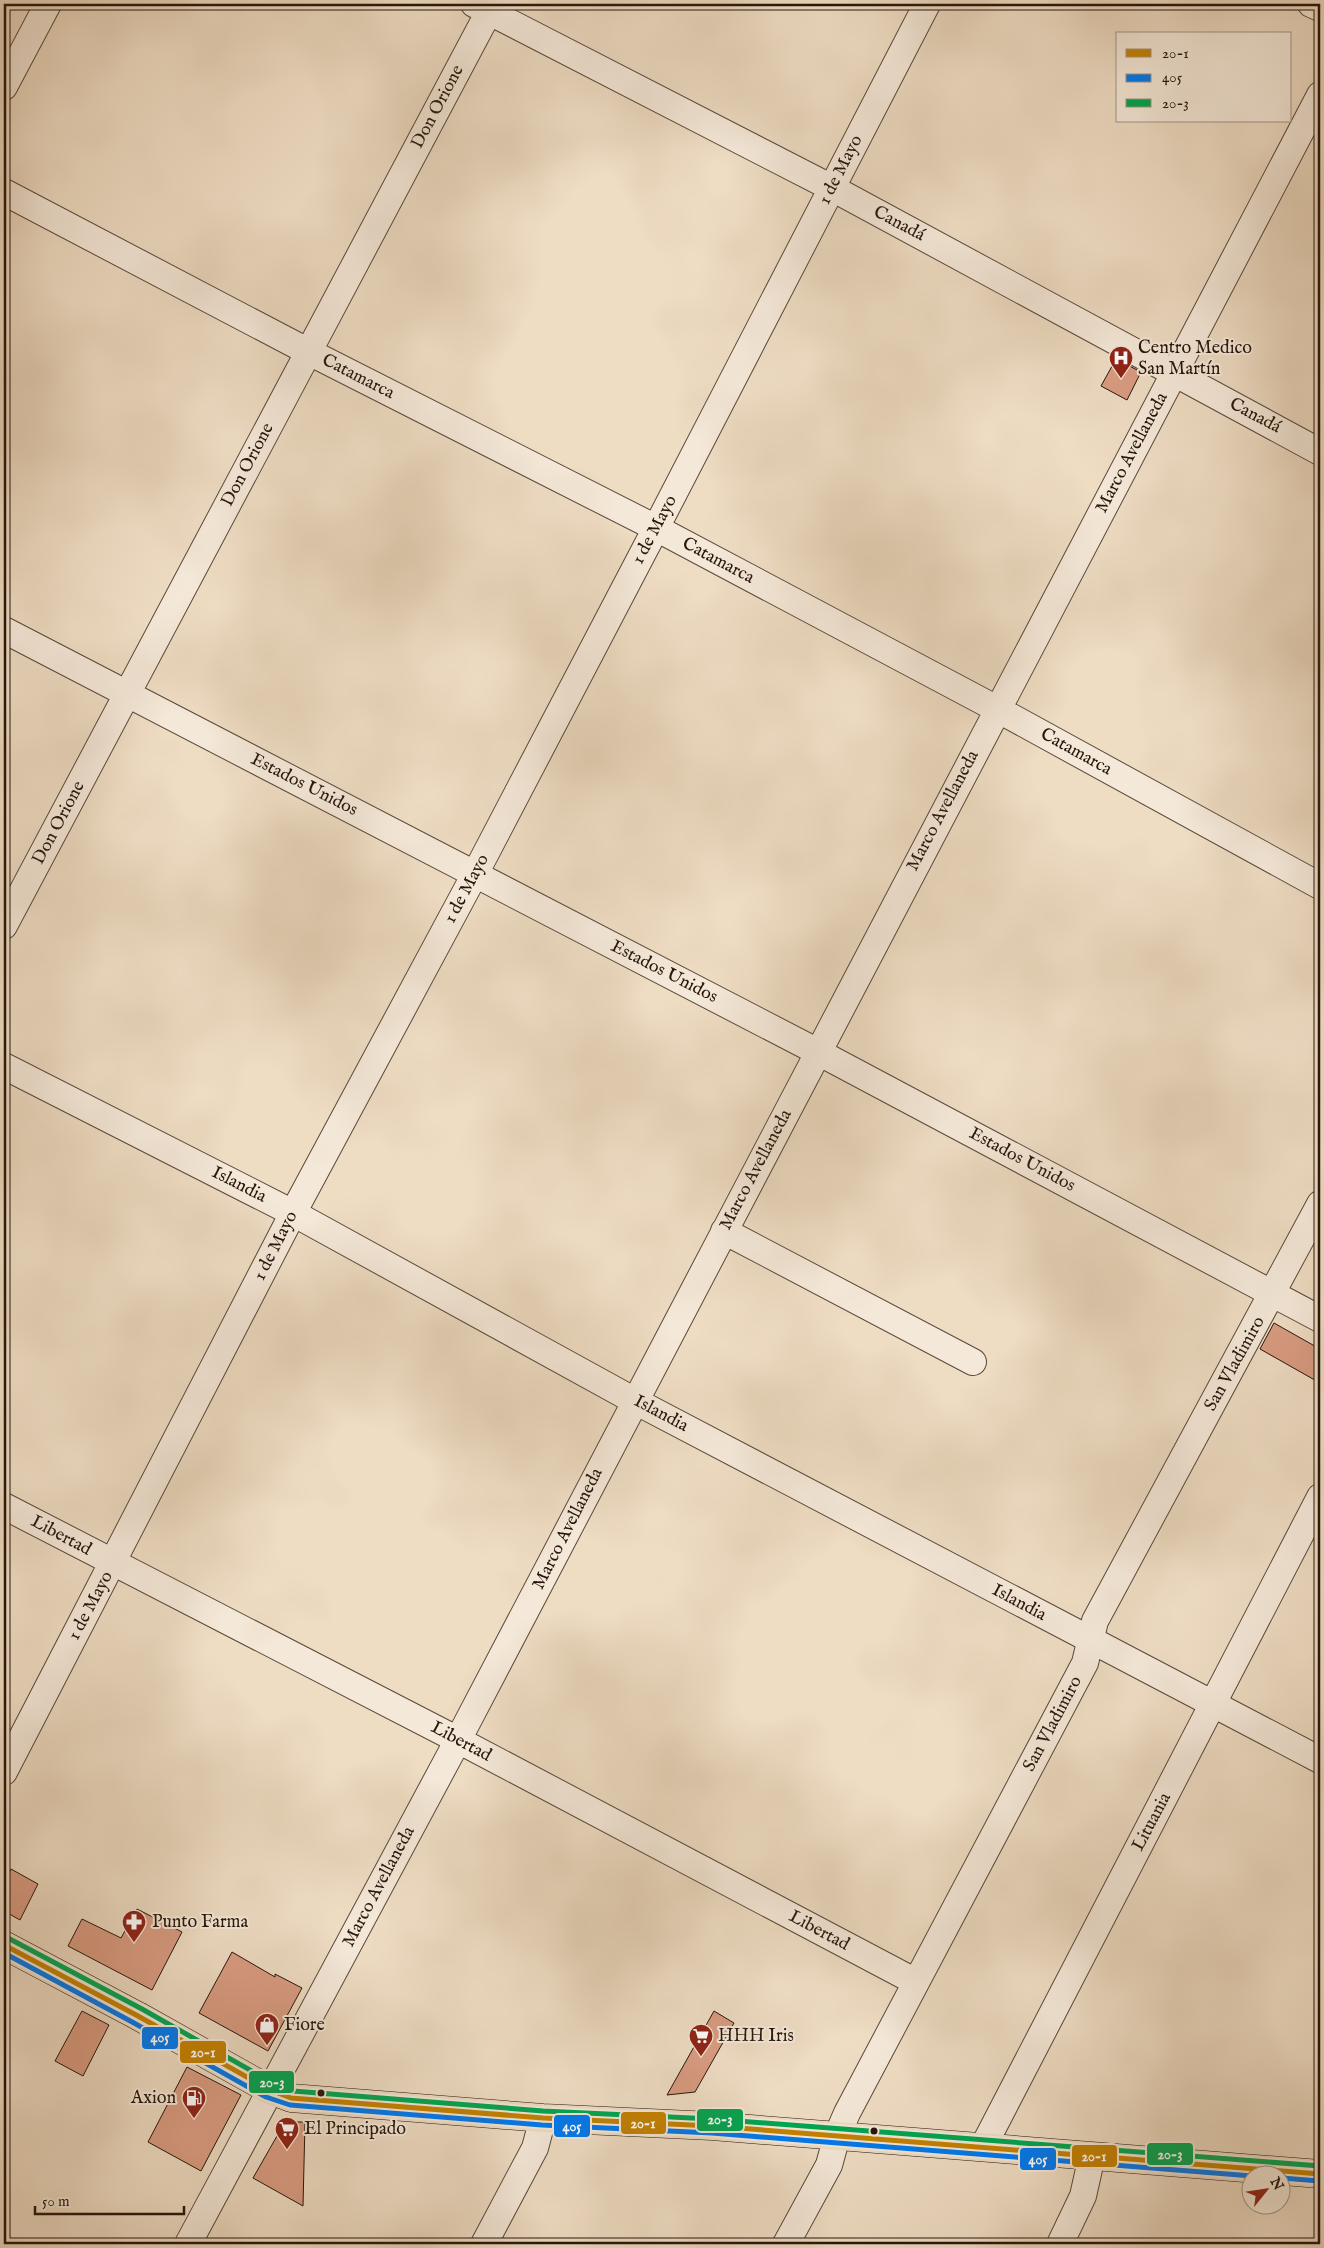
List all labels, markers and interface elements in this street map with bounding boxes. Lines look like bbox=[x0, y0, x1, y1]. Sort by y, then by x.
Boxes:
legend bbox=[1116, 32, 1292, 122]
text: 20-1 bbox=[1162, 44, 1189, 63]
street label: Don Orione bbox=[406, 61, 470, 153]
text: 405 bbox=[1162, 68, 1183, 87]
text: 20-3 bbox=[1162, 94, 1189, 113]
street label: 1 de Mayo bbox=[814, 131, 868, 209]
street label: Canadá bbox=[869, 201, 929, 247]
place label: Centro Medico San Martín bbox=[1138, 337, 1252, 381]
hospital icon: Centro Medico San Martín bbox=[1108, 345, 1134, 379]
street label: Catamarca bbox=[318, 349, 398, 405]
street label: Marco Avellaneda bbox=[1091, 388, 1174, 517]
street label: Canadá bbox=[1225, 393, 1285, 439]
street label: Don Orione bbox=[216, 419, 280, 511]
street label: 1 de Mayo bbox=[627, 491, 683, 569]
street label: Catamarca bbox=[678, 532, 758, 590]
street label: Catamarca bbox=[1036, 723, 1116, 781]
street label: Marco Avellaneda bbox=[902, 746, 985, 875]
street label: Estados Unidos bbox=[247, 748, 361, 822]
street label: Don Orione bbox=[27, 777, 91, 869]
street label: 1 de Mayo bbox=[439, 850, 495, 928]
street label: Estados Unidos bbox=[607, 935, 721, 1009]
street label: Marco Avellaneda bbox=[715, 1105, 798, 1234]
street label: Estados Unidos bbox=[965, 1122, 1079, 1198]
street label: Islandia bbox=[208, 1161, 271, 1209]
street label: 1 de Mayo bbox=[249, 1207, 303, 1285]
street label: San Vladimiro bbox=[1199, 1312, 1271, 1415]
street label: Islandia bbox=[630, 1390, 692, 1438]
street label: Marco Avellaneda bbox=[527, 1464, 609, 1594]
street label: Libertad bbox=[27, 1510, 96, 1562]
street label: 1 de Mayo bbox=[63, 1567, 119, 1645]
street label: Islandia bbox=[988, 1579, 1050, 1627]
street label: San Vladimiro bbox=[1018, 1672, 1088, 1776]
street label: Libertad bbox=[427, 1716, 496, 1768]
street label: Lituania bbox=[1127, 1789, 1177, 1855]
street label: Marco Avellaneda bbox=[338, 1822, 421, 1951]
street label: Libertad bbox=[785, 1905, 854, 1957]
pharmacy icon: Punto Farma bbox=[121, 1909, 147, 1943]
place label: Punto Farma bbox=[152, 1911, 248, 1934]
shop icon: Fiore bbox=[254, 2012, 280, 2046]
place label: Fiore bbox=[284, 2014, 325, 2037]
supermarket icon: HHH Iris bbox=[688, 2023, 714, 2057]
place label: HHH Iris bbox=[718, 2025, 794, 2048]
line badge: 405 bbox=[141, 2026, 179, 2050]
text: 405 bbox=[151, 2029, 169, 2047]
line badge: 20-1 bbox=[179, 2040, 227, 2064]
text: 20-1 bbox=[190, 2044, 216, 2062]
line badge: 20-3 bbox=[248, 2070, 295, 2094]
text: 20-3 bbox=[259, 2074, 285, 2092]
fuel station icon: Axion bbox=[181, 2085, 207, 2119]
place label: Axion bbox=[130, 2087, 176, 2110]
unlabelled marker bbox=[316, 2088, 326, 2098]
line badge: 20-3 bbox=[696, 2108, 744, 2132]
line badge: 20-1 bbox=[620, 2111, 667, 2135]
text: 20-3 bbox=[707, 2111, 733, 2129]
line badge: 405 bbox=[553, 2114, 591, 2138]
text: 20-1 bbox=[630, 2115, 656, 2133]
supermarket icon: El Principado bbox=[274, 2116, 300, 2150]
place label: El Principado bbox=[304, 2118, 406, 2141]
text: 405 bbox=[563, 2118, 581, 2136]
unlabelled marker bbox=[869, 2126, 879, 2136]
line badge: 20-3 bbox=[1146, 2142, 1194, 2166]
line badge: 20-1 bbox=[1071, 2144, 1118, 2168]
text: 20-3 bbox=[1157, 2146, 1183, 2164]
line badge: 405 bbox=[1019, 2147, 1057, 2171]
text: 20-1 bbox=[1081, 2148, 1107, 2166]
text: 405 bbox=[1029, 2151, 1047, 2169]
north arrow bbox=[1242, 2166, 1292, 2216]
text: N bbox=[1265, 2173, 1287, 2194]
scale bar bbox=[35, 2183, 184, 2215]
text: 50 m bbox=[42, 2192, 70, 2211]

